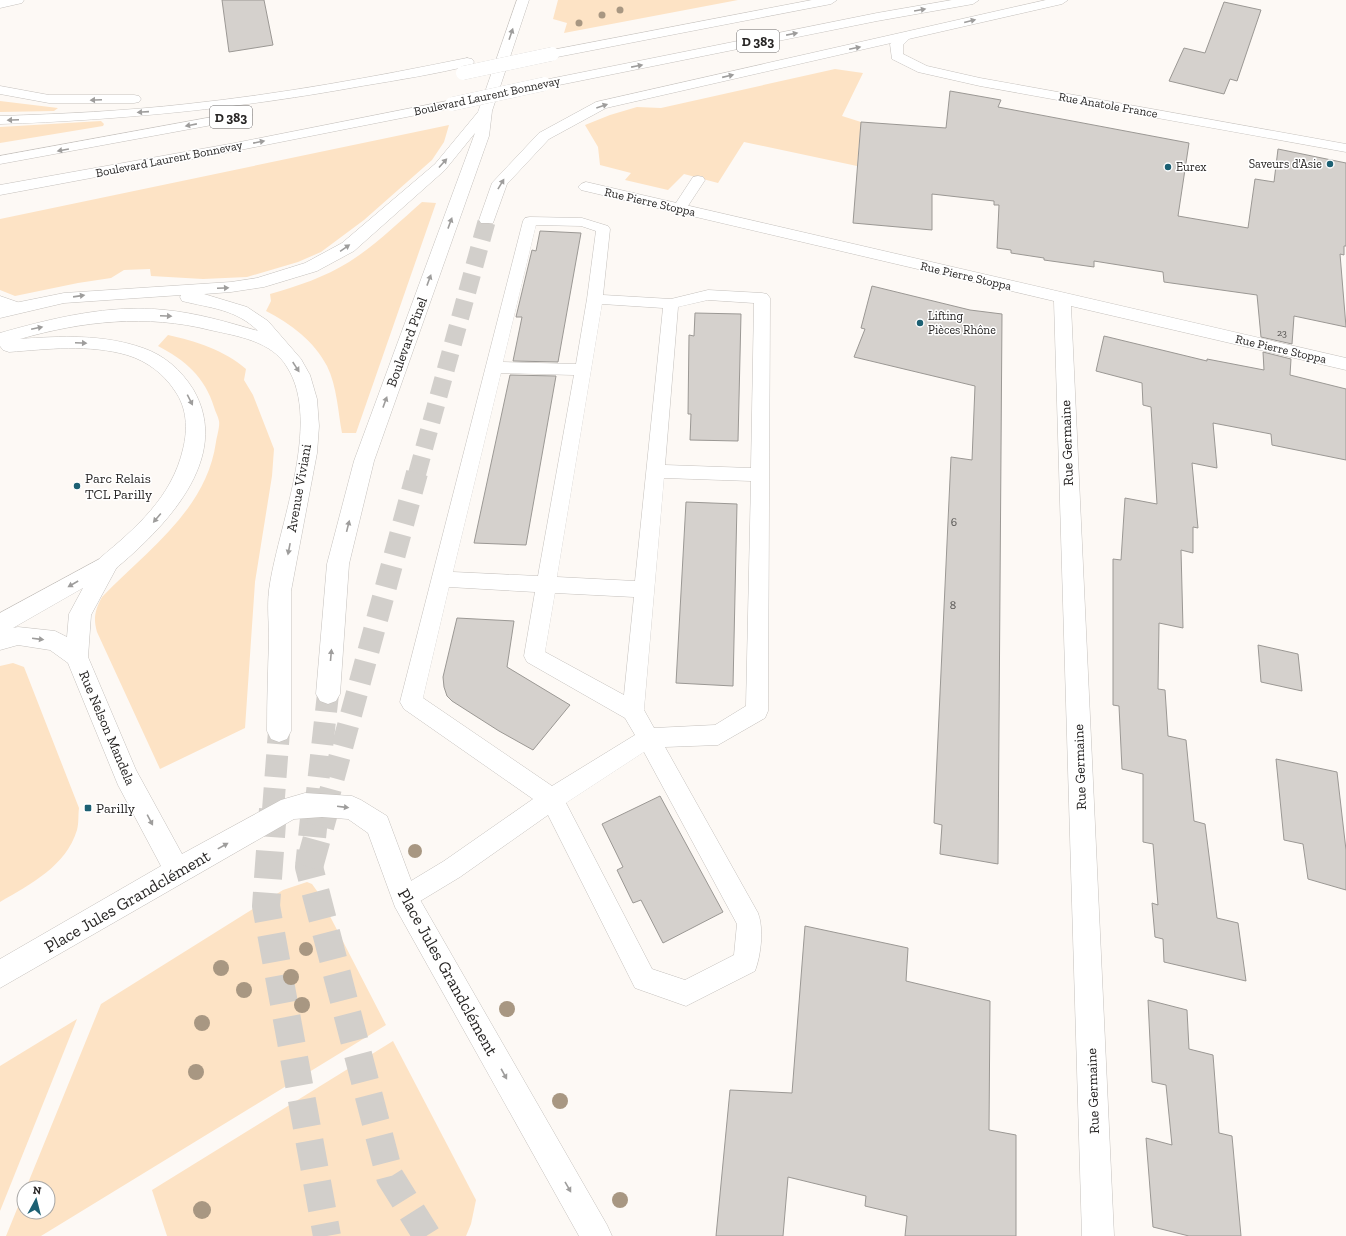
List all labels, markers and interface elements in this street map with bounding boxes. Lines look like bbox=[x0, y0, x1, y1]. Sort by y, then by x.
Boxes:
one-way arrow bbox=[913, 6, 926, 12]
one-way arrow bbox=[964, 18, 976, 24]
one-way arrow bbox=[509, 28, 515, 40]
road number: D 383 bbox=[737, 30, 779, 52]
one-way arrow bbox=[786, 31, 798, 37]
one-way arrow bbox=[849, 45, 862, 51]
one-way arrow bbox=[631, 62, 643, 68]
street label: Boulevard Laurent Bonnevay bbox=[413, 73, 562, 118]
one-way arrow bbox=[722, 73, 735, 79]
street label: Rue Anatole France bbox=[1057, 89, 1159, 121]
one-way arrow bbox=[89, 97, 102, 103]
one-way arrow bbox=[596, 102, 608, 108]
road number: D 383 bbox=[210, 106, 252, 128]
one-way arrow bbox=[137, 109, 149, 116]
one-way arrow bbox=[6, 117, 19, 123]
one-way arrow bbox=[185, 123, 197, 129]
street label: Boulevard Laurent Bonnevay bbox=[94, 138, 244, 180]
one-way arrow bbox=[252, 139, 265, 145]
one-way arrow bbox=[57, 147, 69, 153]
place label: Saveurs d'Asie bbox=[1249, 157, 1322, 171]
one-way arrow bbox=[439, 158, 448, 168]
marker: Saveurs d'Asie bbox=[1325, 159, 1335, 169]
place label: Eurex bbox=[1176, 160, 1207, 174]
marker: Eurex bbox=[1163, 162, 1173, 172]
one-way arrow bbox=[498, 178, 505, 190]
street label: Rue Pierre Stoppa bbox=[603, 185, 697, 219]
one-way arrow bbox=[447, 217, 453, 229]
one-way arrow bbox=[340, 244, 351, 252]
street label: Rue Pierre Stoppa bbox=[919, 259, 1013, 293]
one-way arrow bbox=[426, 273, 432, 285]
one-way arrow bbox=[217, 284, 229, 291]
one-way arrow bbox=[73, 293, 85, 299]
street label: Boulevard Pinel bbox=[383, 294, 431, 389]
place label: Lifting Pièces Rhône bbox=[928, 309, 996, 337]
one-way arrow bbox=[160, 312, 172, 319]
marker: Lifting Pièces Rhône bbox=[915, 318, 925, 328]
one-way arrow bbox=[31, 325, 44, 331]
house number: 23 bbox=[1277, 327, 1287, 339]
street label: Rue Pierre Stoppa bbox=[1234, 332, 1328, 366]
one-way arrow bbox=[75, 340, 87, 347]
one-way arrow bbox=[292, 361, 299, 373]
one-way arrow bbox=[186, 394, 193, 405]
one-way arrow bbox=[383, 396, 389, 408]
street label: Rue Germaine bbox=[1057, 399, 1077, 486]
street label: Avenue Viviani bbox=[283, 442, 315, 533]
place label: Parc Relais TCL Parilly bbox=[85, 470, 153, 503]
marker: Parc Relais TCL Parilly bbox=[72, 481, 82, 491]
one-way arrow bbox=[153, 513, 162, 523]
house number: 6 bbox=[951, 515, 957, 529]
one-way arrow bbox=[345, 520, 351, 532]
one-way arrow bbox=[285, 542, 291, 555]
one-way arrow bbox=[67, 580, 79, 587]
house number: 8 bbox=[950, 598, 956, 612]
one-way arrow bbox=[32, 636, 44, 642]
one-way arrow bbox=[328, 649, 334, 661]
street label: Rue Nelson Mandela bbox=[75, 668, 139, 788]
street label: Rue Germaine bbox=[1070, 723, 1090, 810]
place label: Parilly bbox=[96, 800, 136, 817]
marker: Parilly bbox=[83, 803, 93, 813]
one-way arrow bbox=[337, 804, 349, 810]
one-way arrow bbox=[147, 814, 153, 826]
one-way arrow bbox=[217, 842, 229, 849]
street label: Place Jules Grandclément bbox=[41, 845, 214, 957]
street label: Place Jules Grandclément bbox=[394, 885, 503, 1060]
street label: Rue Germaine bbox=[1083, 1047, 1103, 1134]
one-way arrow bbox=[501, 1068, 507, 1079]
north arrow bbox=[16, 1180, 56, 1220]
one-way arrow bbox=[565, 1181, 571, 1193]
text: N bbox=[32, 1184, 43, 1198]

